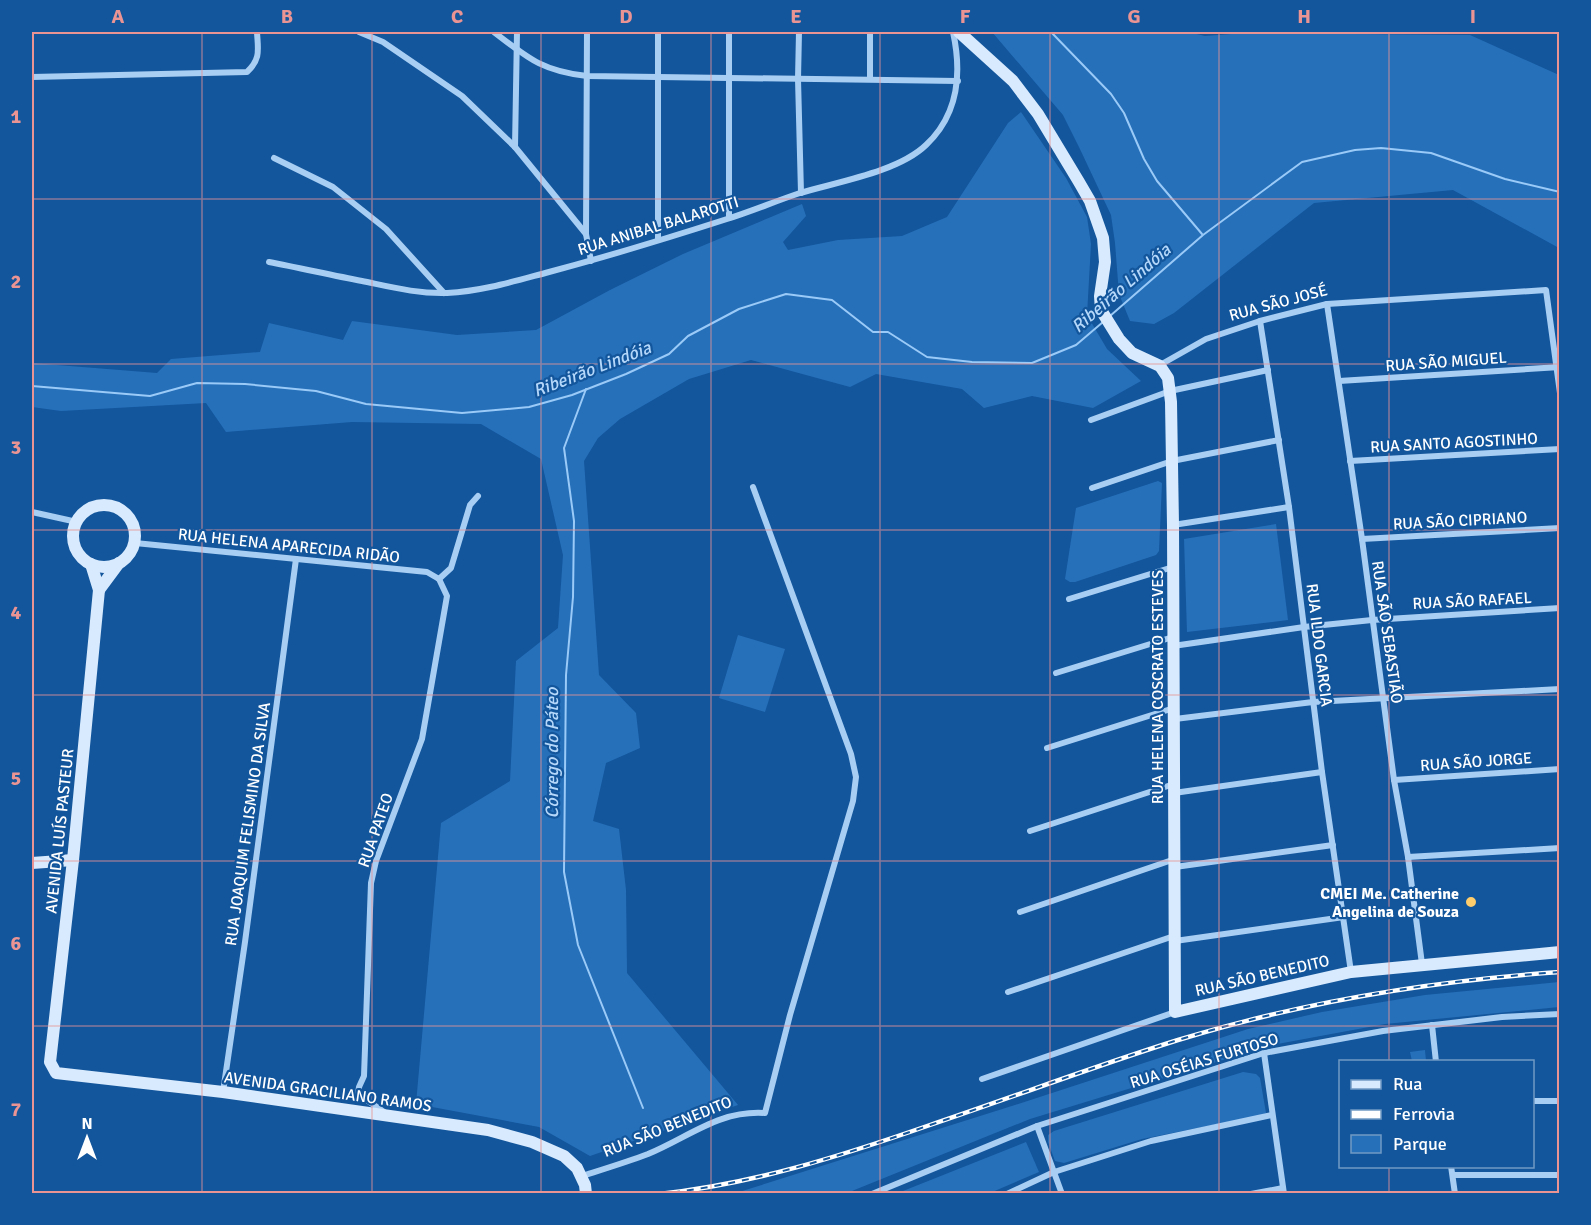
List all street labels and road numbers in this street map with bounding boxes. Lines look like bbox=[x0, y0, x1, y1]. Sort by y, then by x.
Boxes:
street label: RUA ANIBAL BALAROTTI bbox=[575, 192, 741, 260]
street label: RUA SÃO JOSÉ bbox=[1227, 280, 1330, 326]
street label: RUA SÃO MIGUEL bbox=[1385, 348, 1507, 376]
street label: RUA SANTO AGOSTINHO bbox=[1370, 429, 1538, 457]
street label: RUA SÃO CIPRIANO bbox=[1392, 507, 1528, 535]
street label: RUA HELENA APARECIDA RIDÃO bbox=[177, 524, 401, 568]
street label: RUA SÃO SEBASTIÃO bbox=[1367, 559, 1407, 705]
street label: RUA HELENA COSCRATO ESTEVES bbox=[1148, 570, 1168, 804]
street label: RUA ILDO GARCIA bbox=[1302, 582, 1337, 708]
street label: RUA SÃO RAFAEL bbox=[1412, 588, 1532, 614]
street label: RUA JOAQUIM FELISMINO DA SILVA bbox=[221, 701, 275, 947]
street label: AVENIDA LUÍS PASTEUR bbox=[41, 747, 79, 914]
street label: RUA SÃO JORGE bbox=[1420, 748, 1533, 776]
street label: RUA PATEO bbox=[354, 790, 398, 870]
street label: RUA SÃO BENEDITO bbox=[1193, 951, 1331, 1001]
street label: RUA OSÉIAS FURTOSO bbox=[1128, 1029, 1281, 1093]
street label: AVENIDA GRACILIANO RAMOS bbox=[223, 1068, 433, 1116]
street label: RUA SÃO BENEDITO bbox=[600, 1092, 735, 1162]

